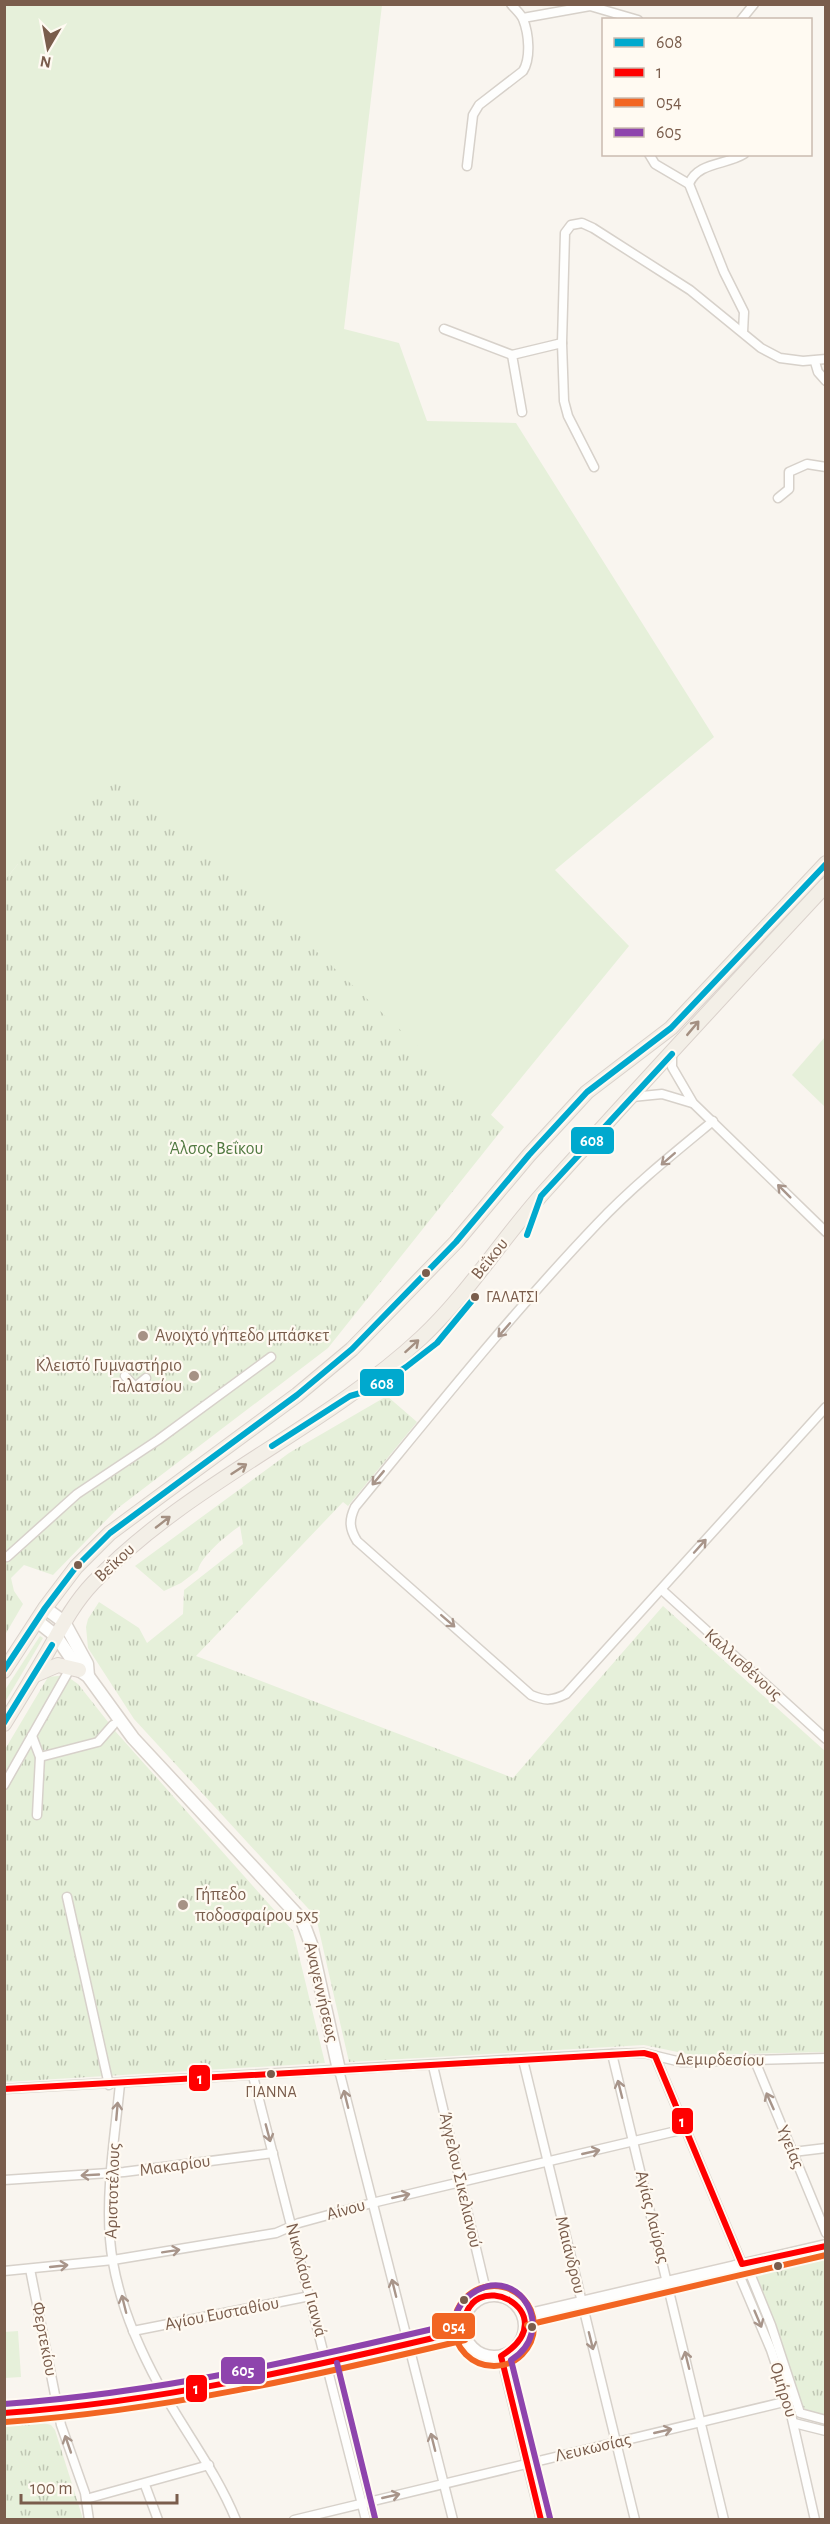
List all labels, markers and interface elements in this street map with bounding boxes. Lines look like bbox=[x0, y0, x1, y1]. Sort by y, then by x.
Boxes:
north arrow bbox=[18, 18, 78, 78]
legend bbox=[602, 18, 812, 156]
text: 608 bbox=[656, 34, 683, 52]
text: N bbox=[39, 53, 52, 71]
text: 1 bbox=[656, 64, 662, 82]
text: 054 bbox=[656, 94, 682, 112]
text: 605 bbox=[656, 124, 682, 142]
one-way arrow bbox=[687, 1020, 700, 1036]
line badge: 608 bbox=[570, 1126, 615, 1155]
text: 608 bbox=[580, 1133, 604, 1149]
park label: Άλσος Βεΐκου bbox=[169, 1140, 263, 1158]
one-way arrow bbox=[660, 1152, 676, 1165]
one-way arrow bbox=[776, 1184, 791, 1198]
street label: Βεΐκου bbox=[468, 1235, 512, 1283]
unlabelled marker bbox=[420, 1267, 432, 1279]
place label: ΓΑΛΑΤΣΙ bbox=[486, 1289, 539, 1305]
marker: ΓΑΛΑΤΣΙ bbox=[469, 1291, 481, 1303]
one-way arrow bbox=[497, 1322, 511, 1337]
place label: Ανοιχτό γήπεδο μπάσκετ bbox=[155, 1327, 329, 1345]
marker: Ανοιχτό γήπεδο μπάσκετ bbox=[136, 1329, 150, 1343]
one-way arrow bbox=[404, 1339, 419, 1353]
place label: Κλειστό Γυμναστήριο Γαλατσίου bbox=[36, 1357, 182, 1396]
line badge: 608 bbox=[359, 1368, 405, 1397]
marker: Κλειστό Γυμναστήριο Γαλατσίου bbox=[187, 1369, 201, 1383]
text: 608 bbox=[370, 1376, 394, 1392]
one-way arrow bbox=[230, 1463, 246, 1475]
one-way arrow bbox=[371, 1470, 385, 1485]
one-way arrow bbox=[155, 1515, 171, 1528]
one-way arrow bbox=[693, 1539, 707, 1554]
street label: Βεΐκου bbox=[92, 1540, 138, 1586]
unlabelled marker bbox=[72, 1559, 84, 1571]
one-way arrow bbox=[440, 1614, 455, 1628]
street label: Καλλισθένους bbox=[701, 1626, 785, 1704]
place label: Γήπεδο ποδοσφαίρου 5x5 bbox=[194, 1886, 319, 1925]
marker: Γήπεδο ποδοσφαίρου 5x5 bbox=[176, 1898, 190, 1912]
street label: Αναγεννήσεως bbox=[301, 1940, 341, 2044]
street label: Δεμιρδεσίου bbox=[675, 2049, 765, 2070]
line badge: 1 bbox=[188, 2064, 211, 2092]
marker: ΓΙΑΝΝΑ bbox=[265, 2068, 277, 2080]
text: 1 bbox=[197, 2071, 203, 2087]
one-way arrow bbox=[614, 2080, 626, 2099]
place label: ΓΙΑΝΝΑ bbox=[245, 2084, 297, 2100]
one-way arrow bbox=[339, 2089, 351, 2108]
one-way arrow bbox=[764, 2093, 775, 2111]
one-way arrow bbox=[112, 2102, 123, 2122]
line badge: 1 bbox=[671, 2107, 694, 2135]
street label: Άγγελου Σικελιανού bbox=[436, 2110, 484, 2250]
text: 1 bbox=[679, 2114, 685, 2130]
street label: Υγείας bbox=[773, 2122, 808, 2171]
one-way arrow bbox=[262, 2123, 274, 2142]
street label: Αριστοτέλους bbox=[102, 2143, 124, 2239]
one-way arrow bbox=[581, 2145, 600, 2157]
street label: Μακαρίου bbox=[138, 2151, 212, 2180]
one-way arrow bbox=[80, 2169, 100, 2180]
street label: Αγίας Λαύρας bbox=[632, 2169, 673, 2265]
one-way arrow bbox=[391, 2190, 410, 2202]
street label: Αίνου bbox=[324, 2195, 367, 2224]
street label: Μαιάνδρου bbox=[552, 2214, 588, 2296]
street label: Νικολάου Γιαννά bbox=[282, 2221, 330, 2339]
one-way arrow bbox=[161, 2245, 180, 2256]
one-way arrow bbox=[48, 2260, 68, 2271]
unlabelled marker bbox=[772, 2260, 784, 2272]
one-way arrow bbox=[387, 2278, 399, 2297]
street label: Αγίου Ευσταθίου bbox=[163, 2293, 281, 2334]
unlabelled marker bbox=[458, 2294, 470, 2306]
one-way arrow bbox=[118, 2295, 130, 2314]
street label: Φερτεκίου bbox=[28, 2300, 61, 2378]
one-way arrow bbox=[753, 2309, 764, 2328]
line badge: 054 bbox=[431, 2312, 476, 2340]
text: 054 bbox=[442, 2319, 466, 2335]
unlabelled marker bbox=[526, 2321, 538, 2333]
one-way arrow bbox=[586, 2332, 598, 2351]
one-way arrow bbox=[681, 2351, 692, 2370]
line badge: 605 bbox=[220, 2356, 266, 2385]
street label: Ομήρου bbox=[766, 2360, 800, 2420]
text: 605 bbox=[232, 2363, 255, 2379]
line badge: 1 bbox=[185, 2374, 208, 2403]
text: 1 bbox=[193, 2381, 199, 2397]
one-way arrow bbox=[653, 2424, 672, 2436]
street label: Λευκωσίας bbox=[553, 2430, 633, 2465]
one-way arrow bbox=[427, 2433, 439, 2452]
one-way arrow bbox=[62, 2436, 73, 2454]
scale bar bbox=[21, 2467, 177, 2505]
text: 100 m bbox=[30, 2480, 73, 2498]
one-way arrow bbox=[382, 2490, 401, 2502]

